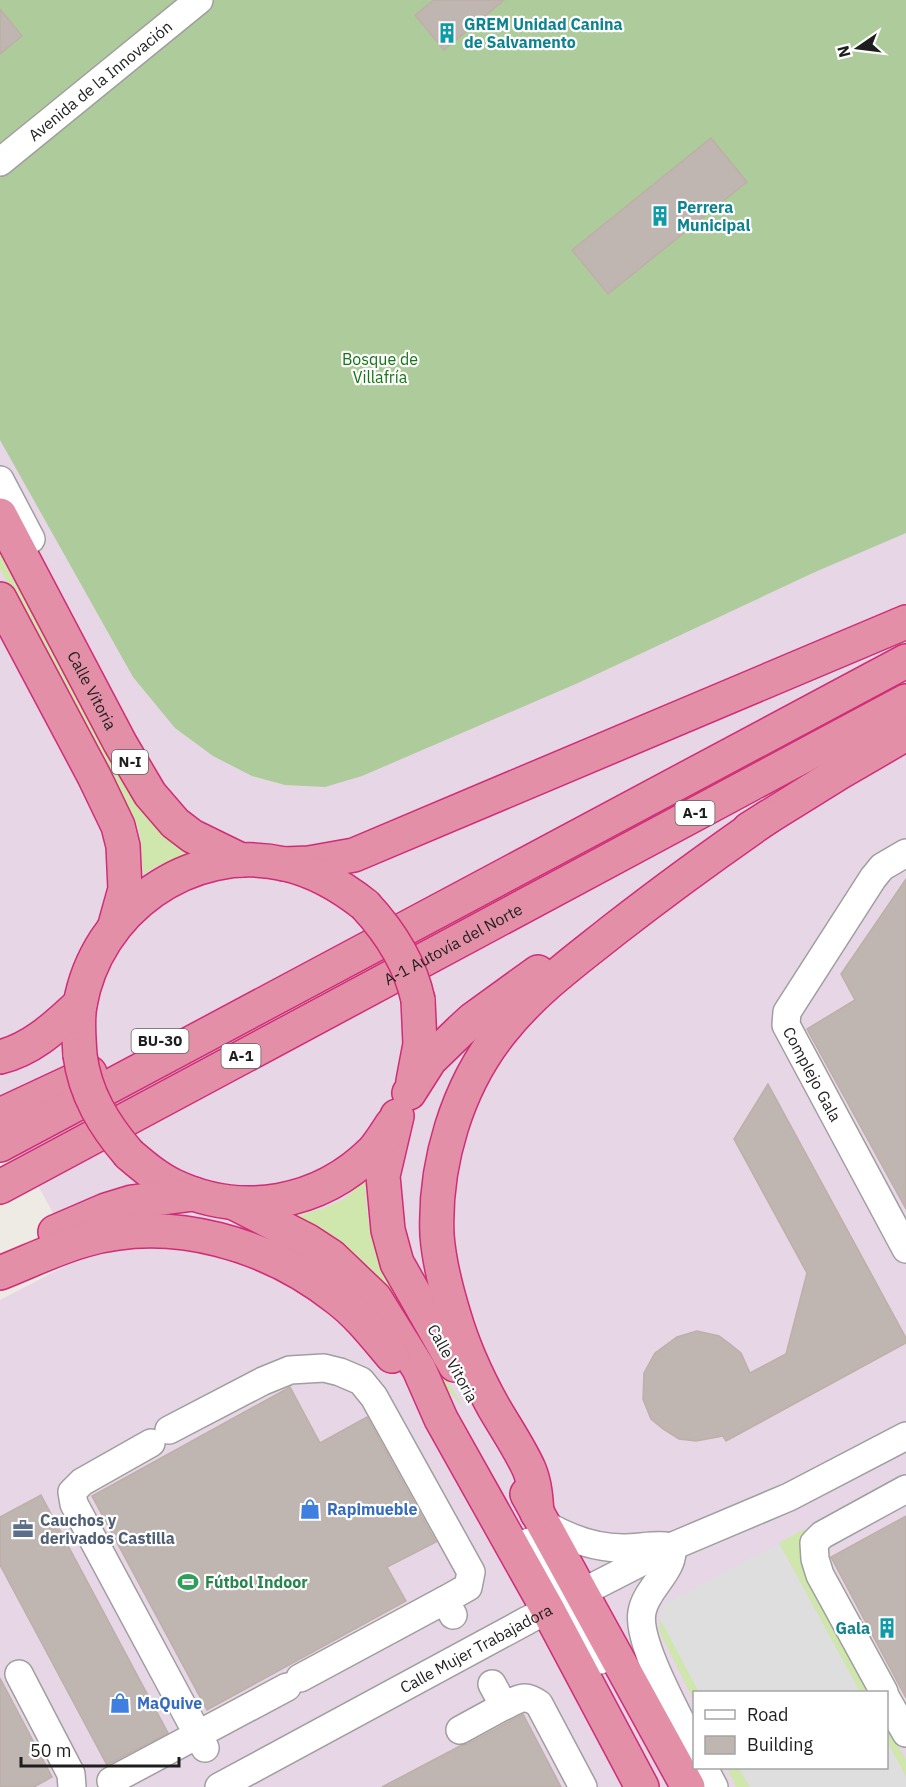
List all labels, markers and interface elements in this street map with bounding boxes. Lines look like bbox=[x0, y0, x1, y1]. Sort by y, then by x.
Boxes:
place label: GREM Unidad Canina de Salvamento bbox=[464, 14, 623, 52]
street label: Avenida de la Innovación bbox=[24, 16, 176, 145]
north arrow bbox=[828, 18, 888, 78]
building icon: GREM Unidad Canina de Salvamento bbox=[435, 21, 459, 45]
text: N bbox=[832, 44, 855, 60]
place label: Perrera Municipal bbox=[677, 197, 750, 235]
building icon: Perrera Municipal bbox=[648, 204, 672, 228]
park label: Bosque de Villafría bbox=[342, 349, 418, 387]
street label: Calle Vitoria bbox=[63, 647, 121, 734]
road number: N-I bbox=[112, 750, 148, 774]
road number: A-1 bbox=[676, 801, 714, 825]
street label: A-1 Autovía del Norte bbox=[380, 899, 526, 989]
street label: Complejo Gala bbox=[779, 1023, 846, 1125]
road number: BU-30 bbox=[132, 1029, 188, 1053]
road number: A-1 bbox=[222, 1044, 260, 1068]
street label: Calle Vitoria bbox=[423, 1320, 483, 1406]
shop icon: Rapimueble bbox=[298, 1497, 322, 1521]
place label: Rapimueble bbox=[327, 1499, 417, 1519]
place label: Cauchos y derivados Castilla bbox=[40, 1510, 175, 1548]
office icon: Cauchos y derivados Castilla bbox=[11, 1517, 35, 1541]
sports icon: Fútbol Indoor bbox=[176, 1570, 200, 1594]
place label: Fútbol Indoor bbox=[205, 1572, 308, 1592]
street label: Calle Mujer Trabajadora bbox=[396, 1599, 556, 1697]
building icon: Gala bbox=[875, 1616, 899, 1640]
place label: Gala bbox=[835, 1618, 870, 1638]
shop icon: MaQuive bbox=[108, 1691, 132, 1715]
legend bbox=[693, 1691, 888, 1769]
place label: MaQuive bbox=[137, 1693, 202, 1713]
text: Road bbox=[747, 1703, 788, 1726]
scale bar bbox=[21, 1730, 178, 1768]
text: Building bbox=[747, 1733, 814, 1756]
text: 50 m bbox=[30, 1739, 72, 1762]

